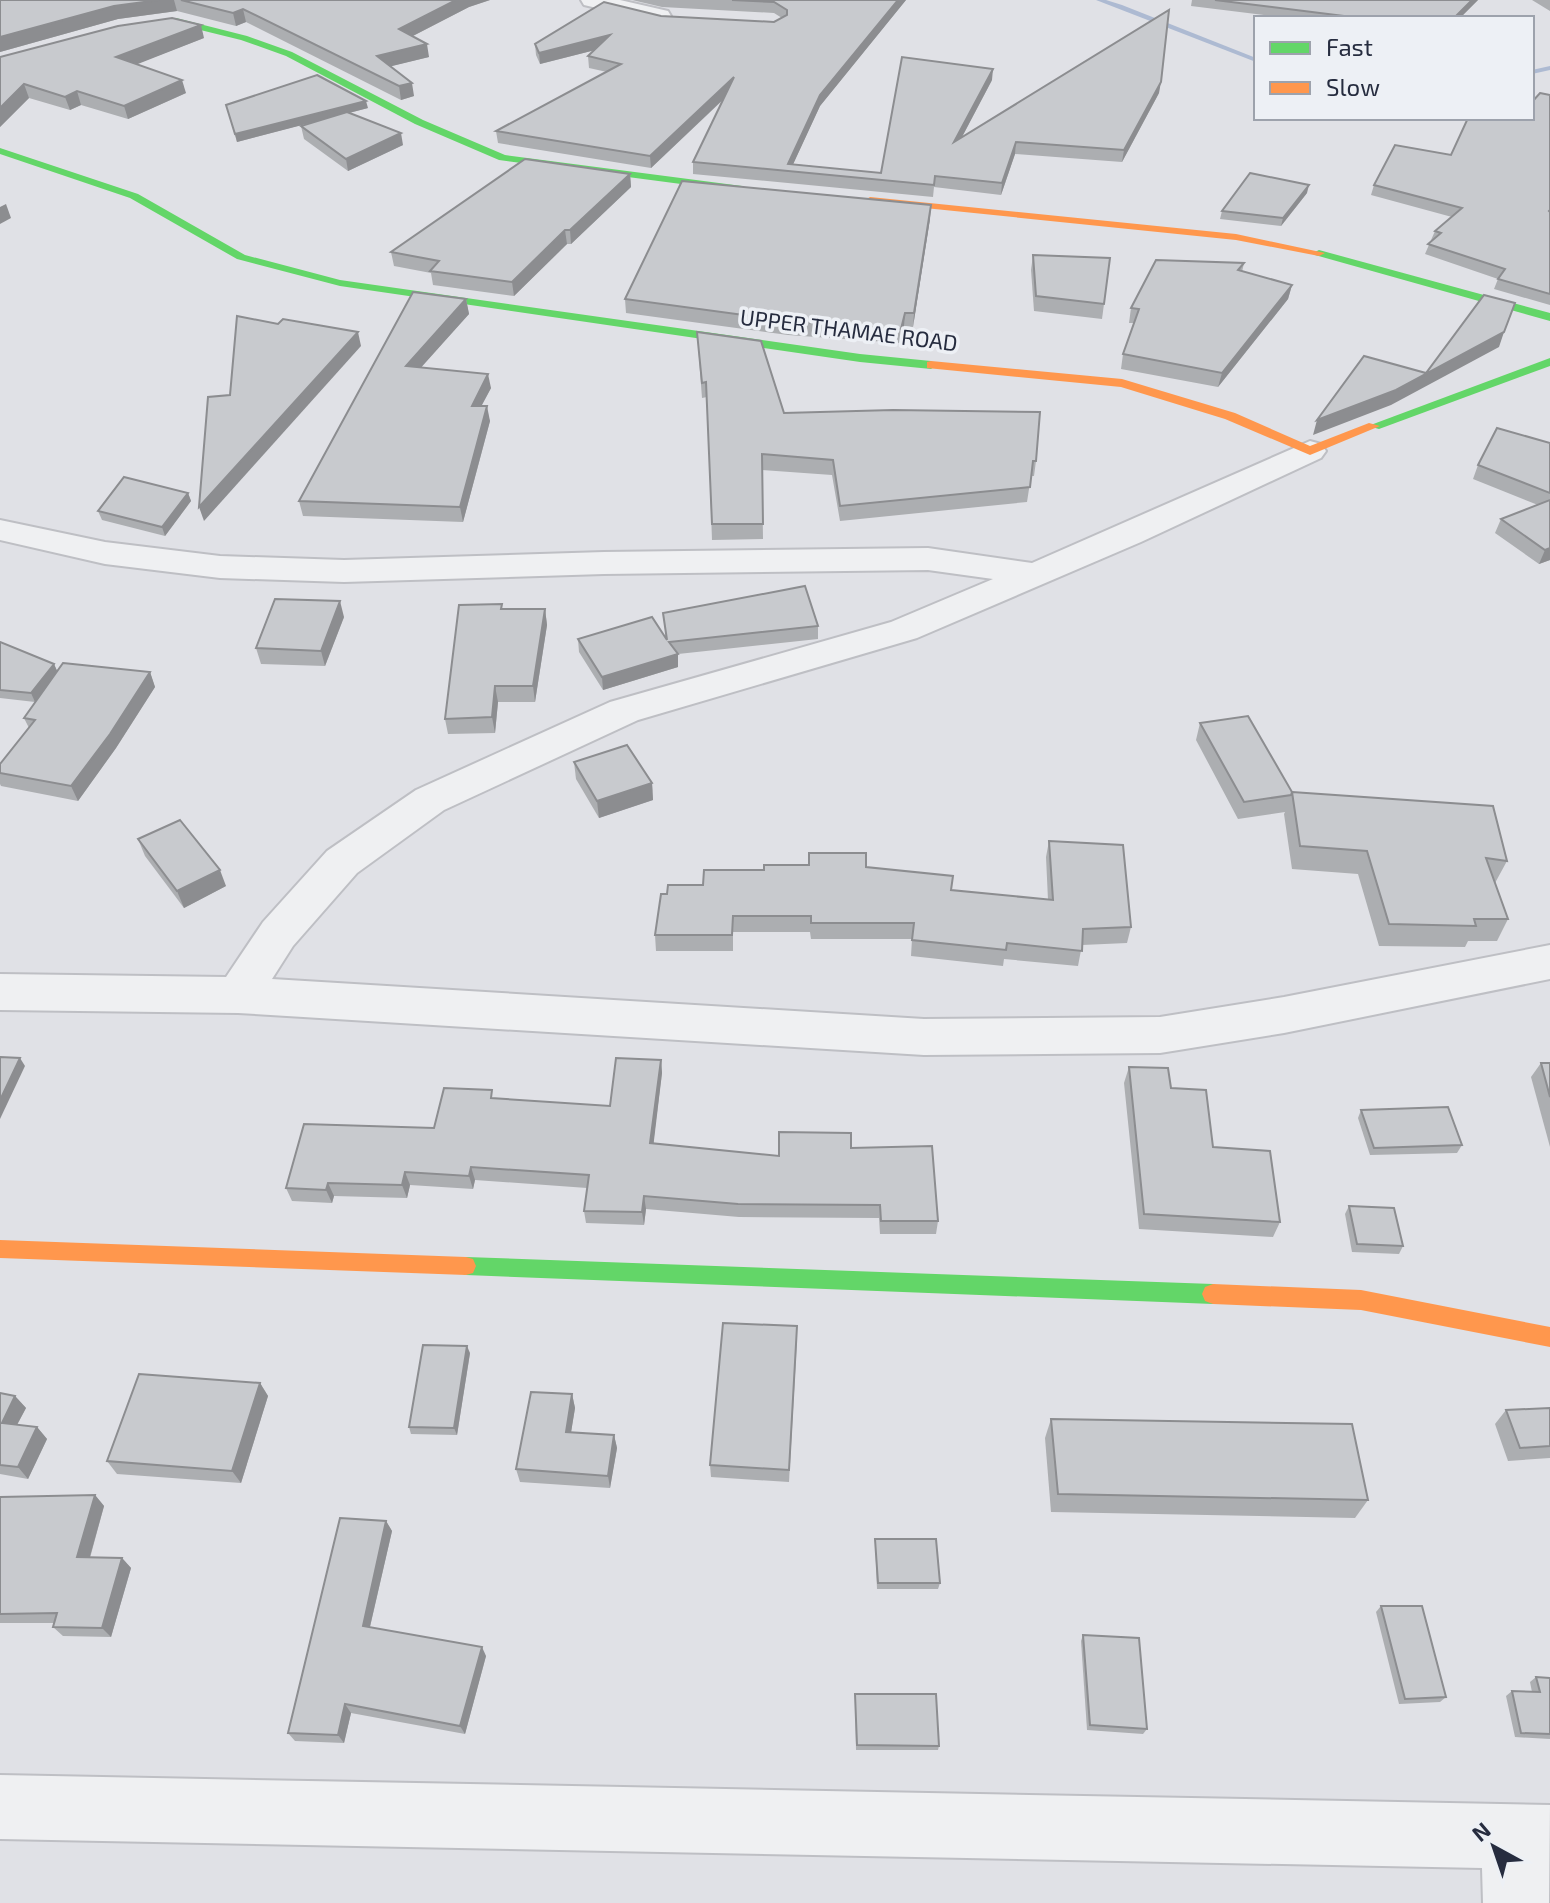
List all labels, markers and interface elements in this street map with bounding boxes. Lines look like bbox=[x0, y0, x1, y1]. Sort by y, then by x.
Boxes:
legend bbox=[1254, 16, 1534, 120]
text: Fast bbox=[1326, 32, 1373, 61]
text: Slow bbox=[1326, 72, 1380, 101]
street label: UPPER THAMAE ROAD bbox=[739, 303, 959, 355]
north arrow bbox=[1454, 1807, 1534, 1887]
text: N bbox=[1466, 1816, 1495, 1846]

